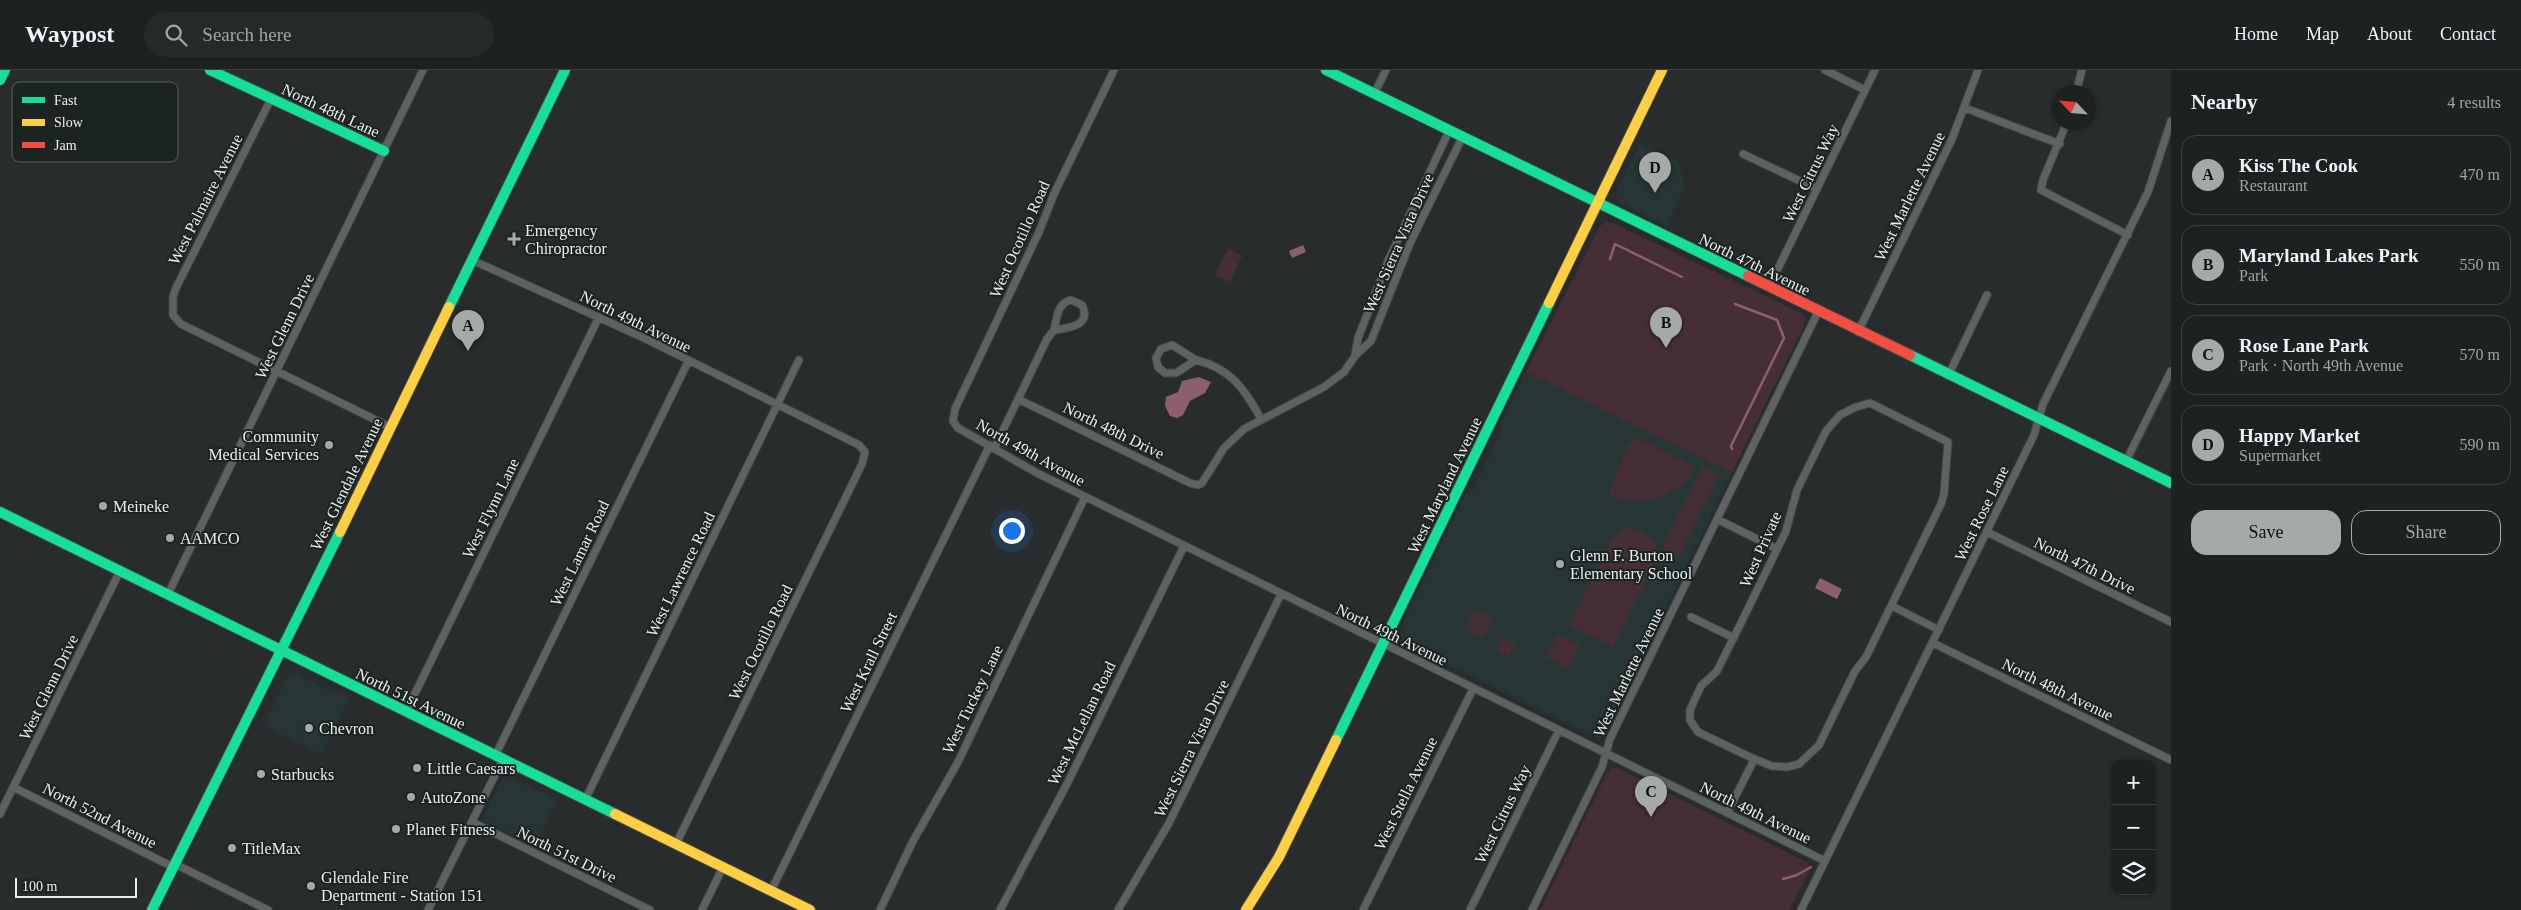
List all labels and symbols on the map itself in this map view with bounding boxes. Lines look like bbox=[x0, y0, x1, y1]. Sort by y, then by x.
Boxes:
street label: North 48th Lane bbox=[279, 80, 382, 141]
legend bbox=[12, 82, 178, 162]
north arrow bbox=[2051, 85, 2096, 130]
text: Fast bbox=[54, 93, 77, 108]
text: Slow bbox=[54, 115, 84, 130]
street label: West Citrus Way bbox=[1779, 121, 1843, 226]
street label: West Marlette Avenue bbox=[1871, 129, 1948, 264]
street label: West Palmaire Avenue bbox=[165, 131, 246, 267]
text: Jam bbox=[54, 138, 77, 153]
pin: D bbox=[1639, 152, 1671, 193]
street label: West Sierra Vista Drive bbox=[1360, 171, 1437, 316]
street label: West Ocotillo Road bbox=[986, 178, 1053, 300]
place label: Emergency Chiropractor bbox=[525, 222, 607, 258]
street label: North 47th Avenue bbox=[1696, 230, 1813, 299]
marker: Emergency Chiropractor bbox=[507, 232, 521, 246]
street label: West Glenn Drive bbox=[252, 271, 317, 382]
street label: North 49th Avenue bbox=[577, 287, 694, 356]
pin: B bbox=[1650, 307, 1682, 348]
pin: A bbox=[452, 310, 484, 351]
street label: North 48th Drive bbox=[1061, 399, 1167, 462]
street label: West Maryland Avenue bbox=[1404, 414, 1486, 557]
street label: West Glendale Avenue bbox=[307, 415, 386, 553]
street label: North 49th Avenue bbox=[974, 416, 1088, 489]
place label: Community Medical Services bbox=[208, 428, 319, 463]
marker: Community Medical Services bbox=[323, 439, 335, 451]
street label: West Flynn Lane bbox=[459, 456, 523, 561]
street label: West Rose Lane bbox=[1951, 463, 2012, 563]
place label: Meineke bbox=[113, 498, 169, 515]
street label: West Lamar Road bbox=[547, 498, 612, 609]
marker: Meineke bbox=[97, 500, 109, 512]
street label: West Lawrence Road bbox=[643, 509, 718, 639]
street label: West Private bbox=[1736, 509, 1785, 590]
your location bbox=[999, 518, 1025, 544]
place label: AAMCO bbox=[180, 530, 240, 547]
marker: AAMCO bbox=[164, 532, 176, 544]
street label: North 47th Drive bbox=[2032, 534, 2138, 597]
place label: Glenn F. Burton Elementary School bbox=[1570, 547, 1693, 583]
marker: Glenn F. Burton Elementary School bbox=[1554, 558, 1566, 570]
street label: West Ocotillo Road bbox=[725, 582, 796, 702]
street label: North 49th Avenue bbox=[1333, 600, 1450, 669]
street label: West Marlette Avenue bbox=[1590, 605, 1667, 740]
street label: West Krall Street bbox=[837, 609, 900, 715]
street label: West Glenn Drive bbox=[16, 632, 81, 743]
street label: West Tuckey Lane bbox=[939, 642, 1007, 757]
street label: North 48th Avenue bbox=[1999, 655, 2116, 724]
street label: West McLellan Road bbox=[1044, 659, 1119, 788]
street label: North 51st Avenue bbox=[353, 665, 468, 732]
street label: West Sierra Vista Drive bbox=[1151, 677, 1232, 820]
place label: Chevron bbox=[319, 720, 374, 737]
marker: Chevron bbox=[303, 722, 315, 734]
street label: West Stella Avenue bbox=[1371, 734, 1440, 853]
place label: Little Caesars bbox=[427, 760, 515, 777]
marker: Little Caesars bbox=[411, 762, 423, 774]
street label: West Citrus Way bbox=[1471, 762, 1535, 867]
place label: Starbucks bbox=[271, 766, 334, 783]
marker: Starbucks bbox=[255, 768, 267, 780]
pin: C bbox=[1635, 776, 1667, 817]
street label: North 49th Avenue bbox=[1697, 778, 1814, 847]
street label: North 52nd Avenue bbox=[40, 779, 159, 851]
place label: AutoZone bbox=[421, 789, 486, 806]
marker: AutoZone bbox=[405, 791, 417, 803]
place label: Planet Fitness bbox=[406, 821, 495, 838]
marker: Planet Fitness bbox=[390, 823, 402, 835]
street label: North 51st Drive bbox=[514, 823, 619, 886]
place label: TitleMax bbox=[242, 840, 301, 857]
marker: TitleMax bbox=[226, 842, 238, 854]
place label: Glendale Fire Department - Station 151 bbox=[321, 869, 483, 905]
scale bar bbox=[15, 875, 138, 898]
marker: Glendale Fire Department - Station 151 bbox=[305, 880, 317, 892]

